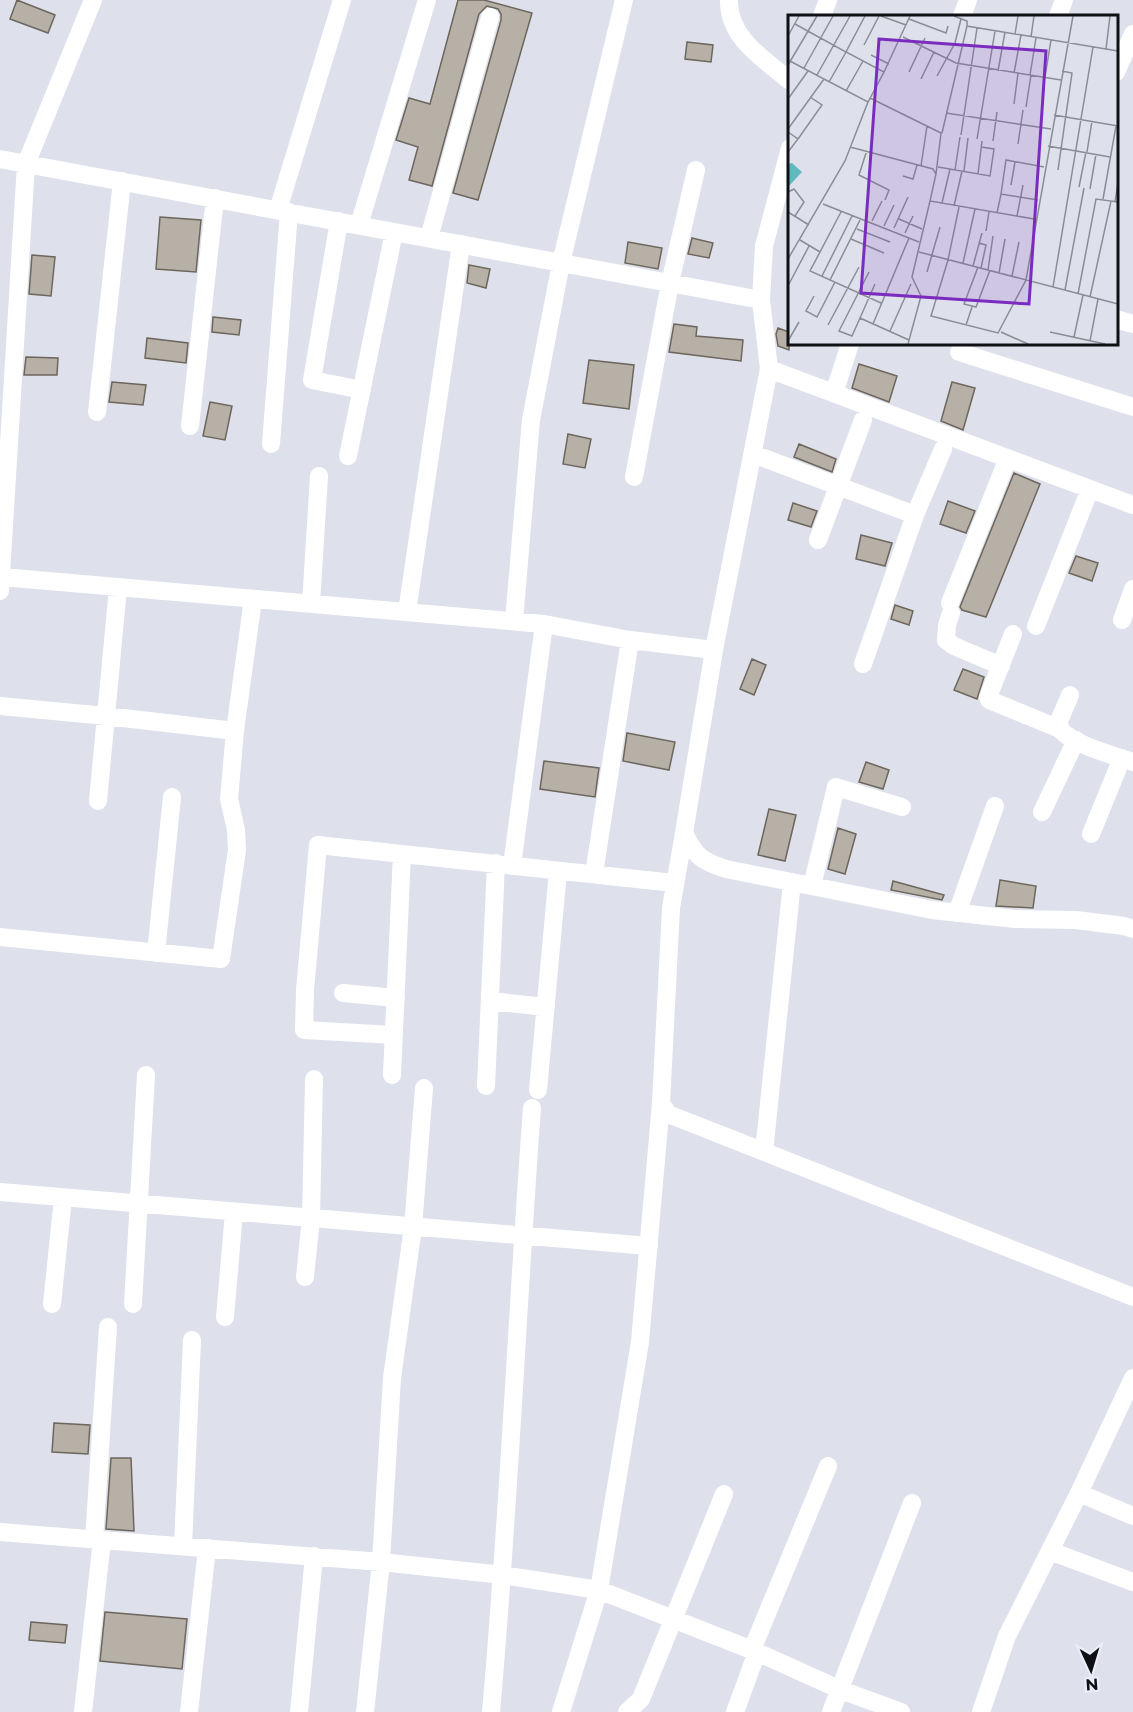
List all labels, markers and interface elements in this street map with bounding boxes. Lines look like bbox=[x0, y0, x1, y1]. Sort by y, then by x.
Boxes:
inset map bbox=[788, 15, 1118, 345]
north arrow bbox=[1061, 1640, 1121, 1700]
text: N bbox=[1085, 1675, 1099, 1694]

